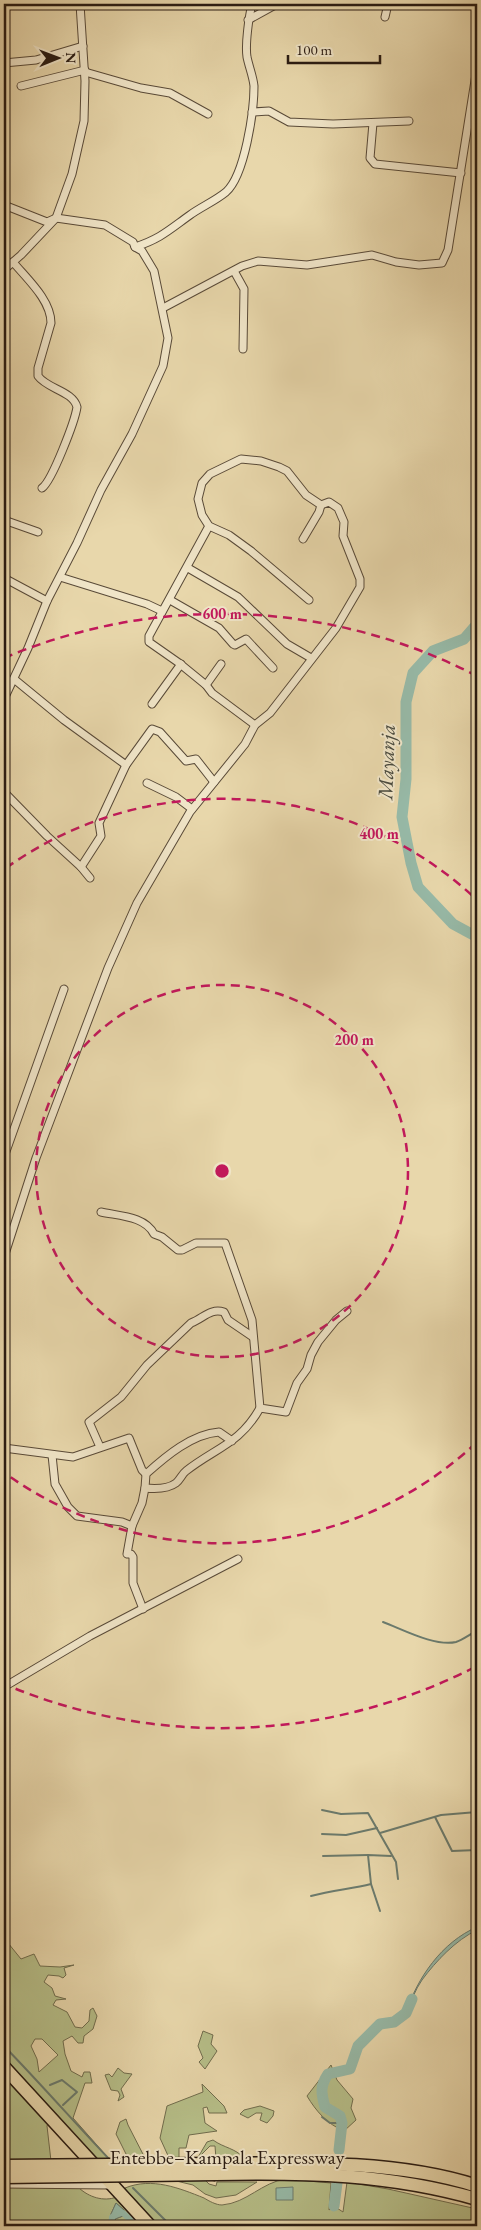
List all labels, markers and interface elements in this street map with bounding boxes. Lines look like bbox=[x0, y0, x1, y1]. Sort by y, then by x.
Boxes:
north arrow bbox=[32, 32, 82, 82]
scale bar bbox=[288, 32, 381, 64]
text: 100 m bbox=[296, 40, 333, 59]
text: N bbox=[62, 52, 80, 64]
text: 600 m bbox=[202, 604, 242, 623]
water label: Mayanja bbox=[371, 724, 401, 802]
text: 400 m bbox=[359, 824, 399, 843]
text: 200 m bbox=[334, 1030, 374, 1049]
centre of rings bbox=[213, 1162, 231, 1180]
street label: Entebbe–Kampala Expressway bbox=[110, 2144, 345, 2170]

